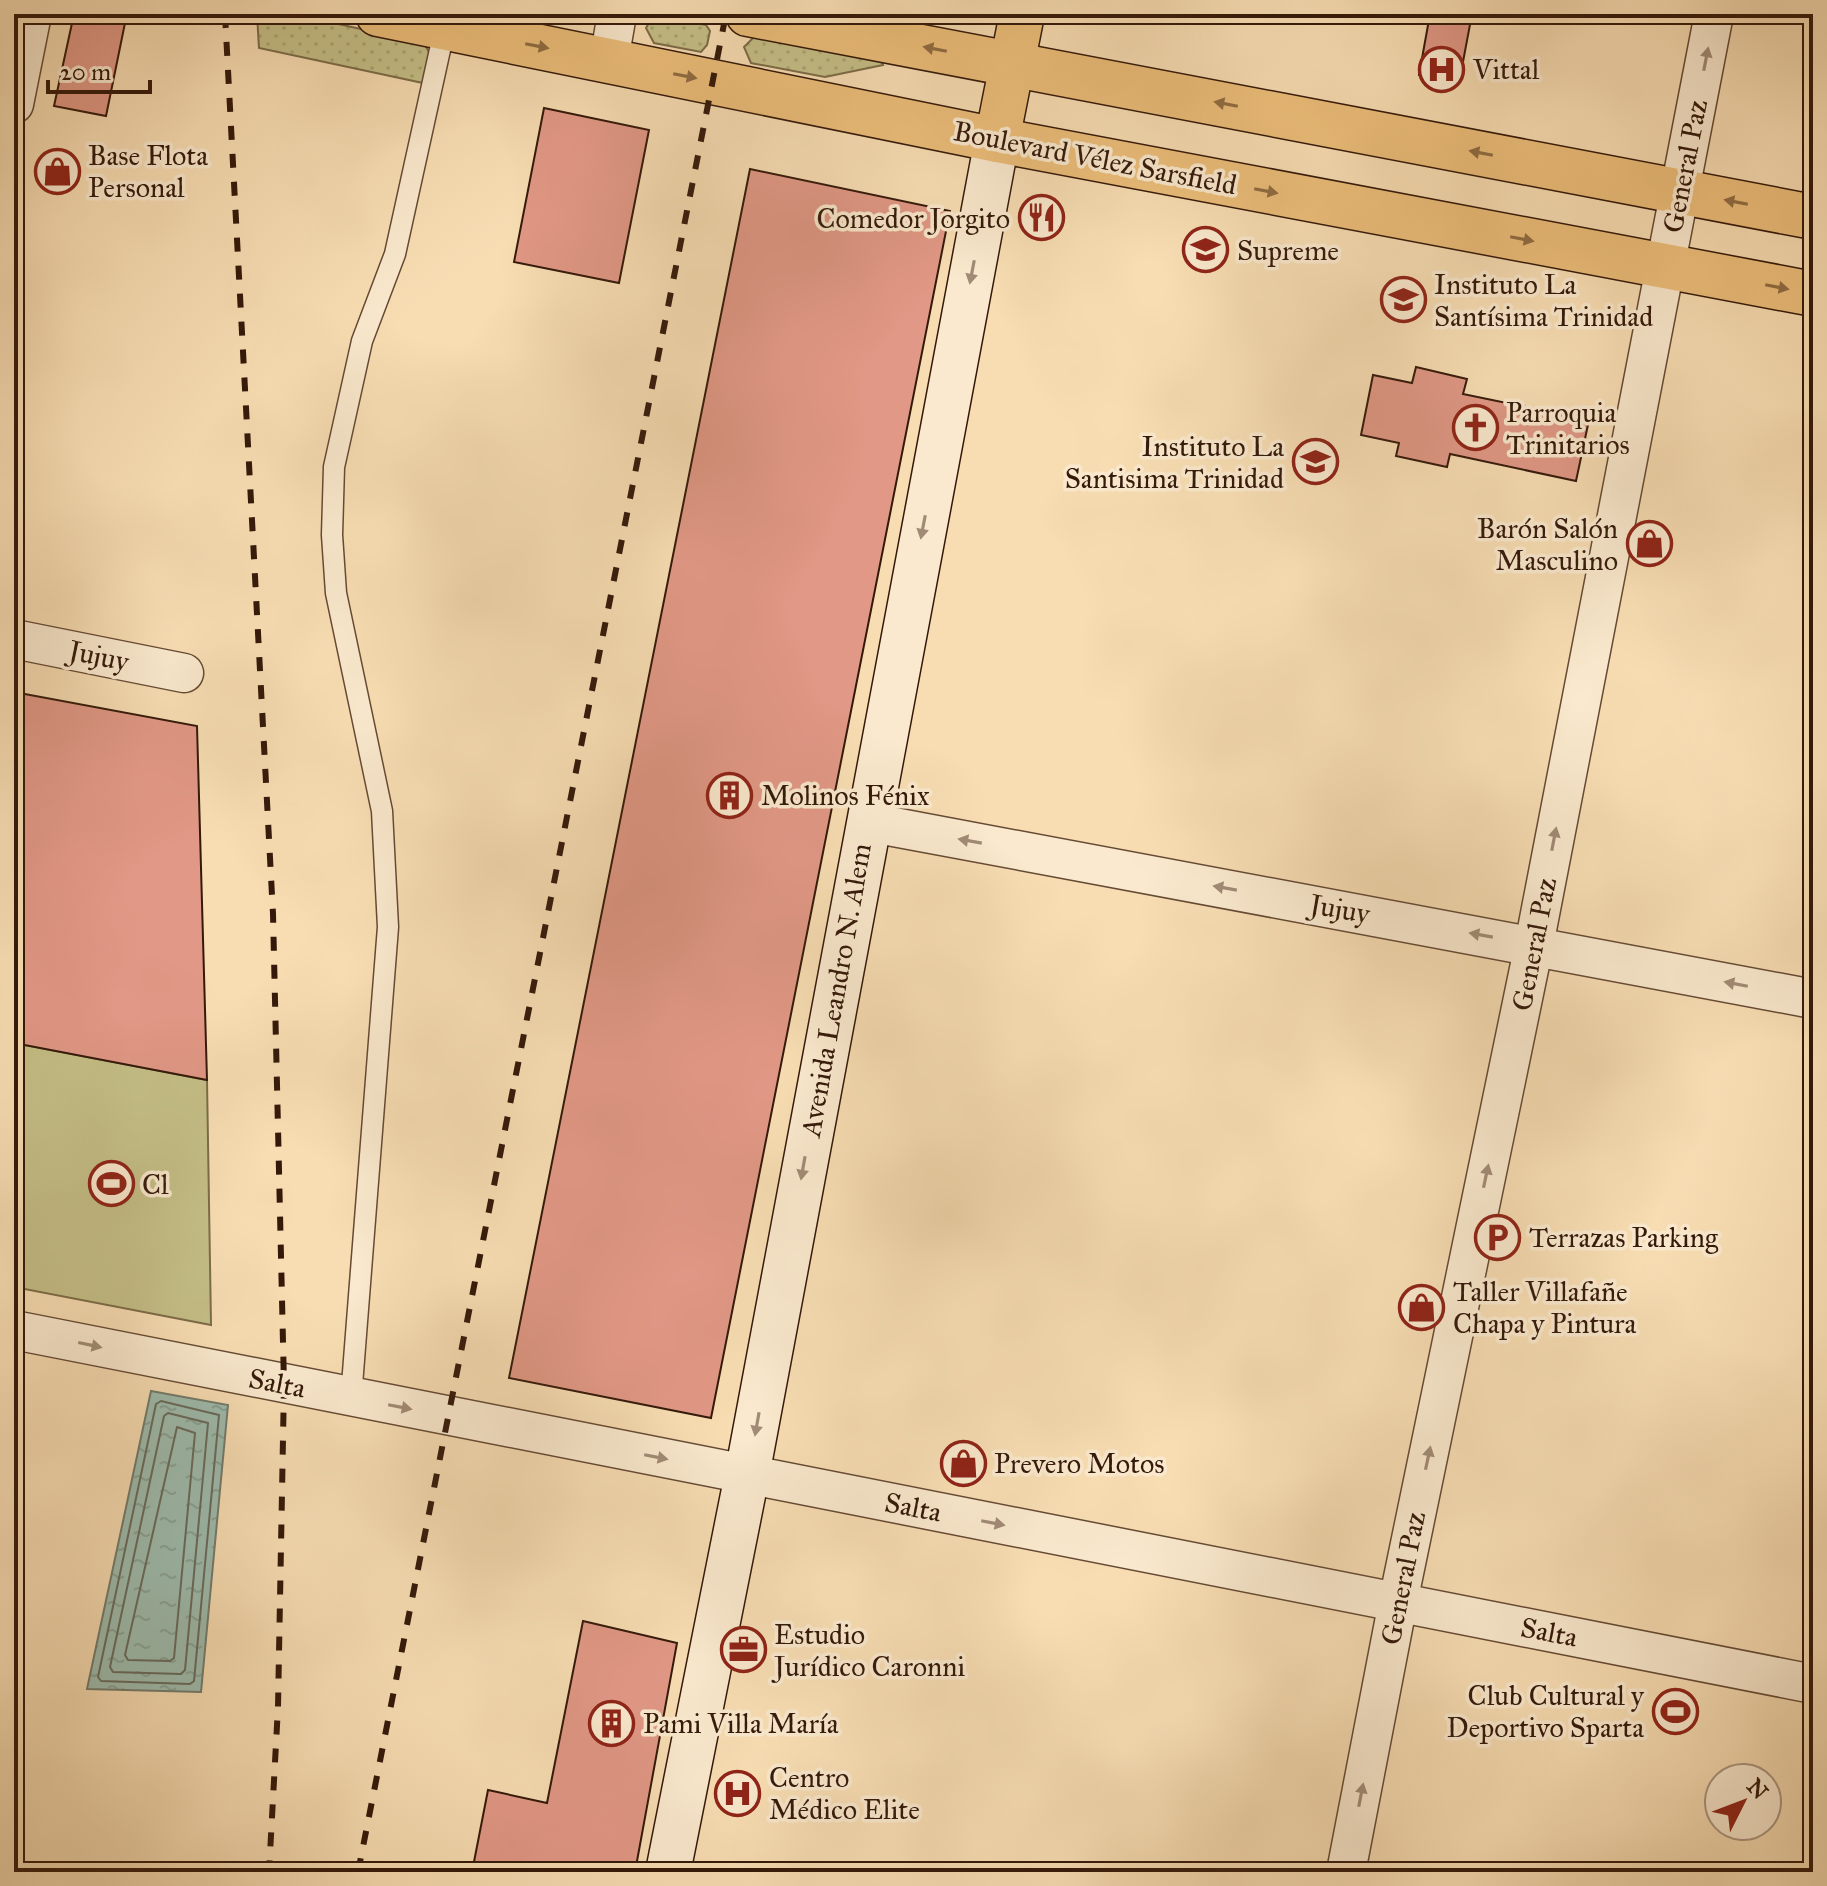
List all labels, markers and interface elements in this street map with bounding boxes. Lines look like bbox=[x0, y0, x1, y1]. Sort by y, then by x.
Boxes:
one-way arrow bbox=[524, 40, 549, 53]
one-way arrow bbox=[923, 43, 948, 55]
scale bar bbox=[48, 44, 150, 94]
hospital icon: Vittal bbox=[1418, 45, 1466, 93]
one-way arrow bbox=[1700, 47, 1712, 72]
place label: Vittal bbox=[1472, 52, 1540, 87]
text: 20 m bbox=[60, 57, 111, 87]
one-way arrow bbox=[673, 70, 698, 83]
street label: General Paz bbox=[1655, 96, 1715, 236]
one-way arrow bbox=[1213, 98, 1238, 110]
street label: Boulevard Vélez Sarsfield bbox=[950, 113, 1240, 203]
place label: Base Flota Personal bbox=[88, 138, 208, 205]
one-way arrow bbox=[1468, 146, 1493, 159]
shop icon: Base Flota Personal bbox=[33, 147, 81, 195]
one-way arrow bbox=[1254, 185, 1279, 197]
restaurant icon: Comedor Jorgito bbox=[1017, 194, 1065, 242]
one-way arrow bbox=[1724, 195, 1749, 208]
place label: Comedor Jorgito bbox=[816, 201, 1010, 236]
school or university icon: Supreme bbox=[1182, 226, 1230, 274]
place label: Supreme bbox=[1237, 233, 1339, 268]
one-way arrow bbox=[1509, 233, 1534, 246]
one-way arrow bbox=[965, 260, 977, 285]
place label: Instituto La Santísima Trinidad bbox=[1434, 267, 1653, 334]
school or university icon: Instituto La Santísima Trinidad bbox=[1379, 276, 1427, 324]
one-way arrow bbox=[1765, 282, 1790, 294]
place label: Parroquia Trinitarios bbox=[1506, 395, 1630, 462]
church icon: Parroquia Trinitarios bbox=[1451, 404, 1499, 452]
place label: Instituto La Santisima Trinidad bbox=[1065, 429, 1284, 496]
school or university icon: Instituto La Santisima Trinidad bbox=[1291, 438, 1339, 486]
place label: Barón Salón Masculino bbox=[1477, 511, 1618, 578]
one-way arrow bbox=[916, 515, 929, 540]
shop icon: Barón Salón Masculino bbox=[1625, 520, 1673, 568]
street label: Jujuy bbox=[63, 632, 133, 680]
building icon: Molinos Fénix bbox=[706, 771, 754, 819]
place label: Molinos Fénix bbox=[761, 778, 930, 813]
one-way arrow bbox=[1549, 826, 1561, 851]
one-way arrow bbox=[957, 834, 982, 846]
street label: Avenida Leandro N. Alem bbox=[793, 840, 879, 1141]
street label: General Paz bbox=[1504, 874, 1564, 1014]
one-way arrow bbox=[1213, 881, 1238, 893]
street label: Jujuy bbox=[1304, 886, 1374, 932]
one-way arrow bbox=[1468, 928, 1493, 940]
one-way arrow bbox=[1724, 977, 1749, 990]
one-way arrow bbox=[797, 1156, 809, 1181]
sports icon: Cl bbox=[87, 1160, 135, 1208]
one-way arrow bbox=[1480, 1163, 1493, 1188]
place label: Cl bbox=[142, 1167, 169, 1202]
parking icon: Terrazas Parking bbox=[1474, 1213, 1522, 1261]
place label: Terrazas Parking bbox=[1529, 1220, 1719, 1255]
place label: Taller Villafañe Chapa y Pintura bbox=[1453, 1274, 1637, 1341]
shop icon: Taller Villafañe Chapa y Pintura bbox=[1398, 1283, 1446, 1331]
one-way arrow bbox=[78, 1340, 103, 1352]
street label: Salta bbox=[246, 1360, 309, 1406]
one-way arrow bbox=[388, 1402, 413, 1414]
one-way arrow bbox=[750, 1412, 762, 1437]
shop icon: Prevero Motos bbox=[939, 1439, 987, 1487]
one-way arrow bbox=[1422, 1445, 1434, 1470]
place label: Prevero Motos bbox=[994, 1446, 1165, 1481]
one-way arrow bbox=[643, 1451, 668, 1464]
street label: Salta bbox=[882, 1484, 945, 1530]
street label: General Paz bbox=[1373, 1508, 1433, 1648]
one-way arrow bbox=[981, 1517, 1006, 1530]
street label: Salta bbox=[1518, 1609, 1581, 1655]
place label: Estudio Jurídico Caronni bbox=[771, 1617, 965, 1684]
office icon: Estudio Jurídico Caronni bbox=[719, 1626, 767, 1674]
place label: Club Cultural y Deportivo Sparta bbox=[1446, 1678, 1645, 1745]
sports icon: Club Cultural y Deportivo Sparta bbox=[1651, 1687, 1699, 1735]
building icon: Pami Villa María bbox=[588, 1699, 636, 1747]
place label: Pami Villa María bbox=[643, 1706, 839, 1741]
place label: Centro Médico Elite bbox=[769, 1760, 920, 1827]
north arrow bbox=[1703, 1762, 1783, 1842]
hospital icon: Centro Médico Elite bbox=[714, 1769, 762, 1817]
text: N bbox=[1741, 1773, 1774, 1805]
one-way arrow bbox=[1355, 1783, 1367, 1808]

